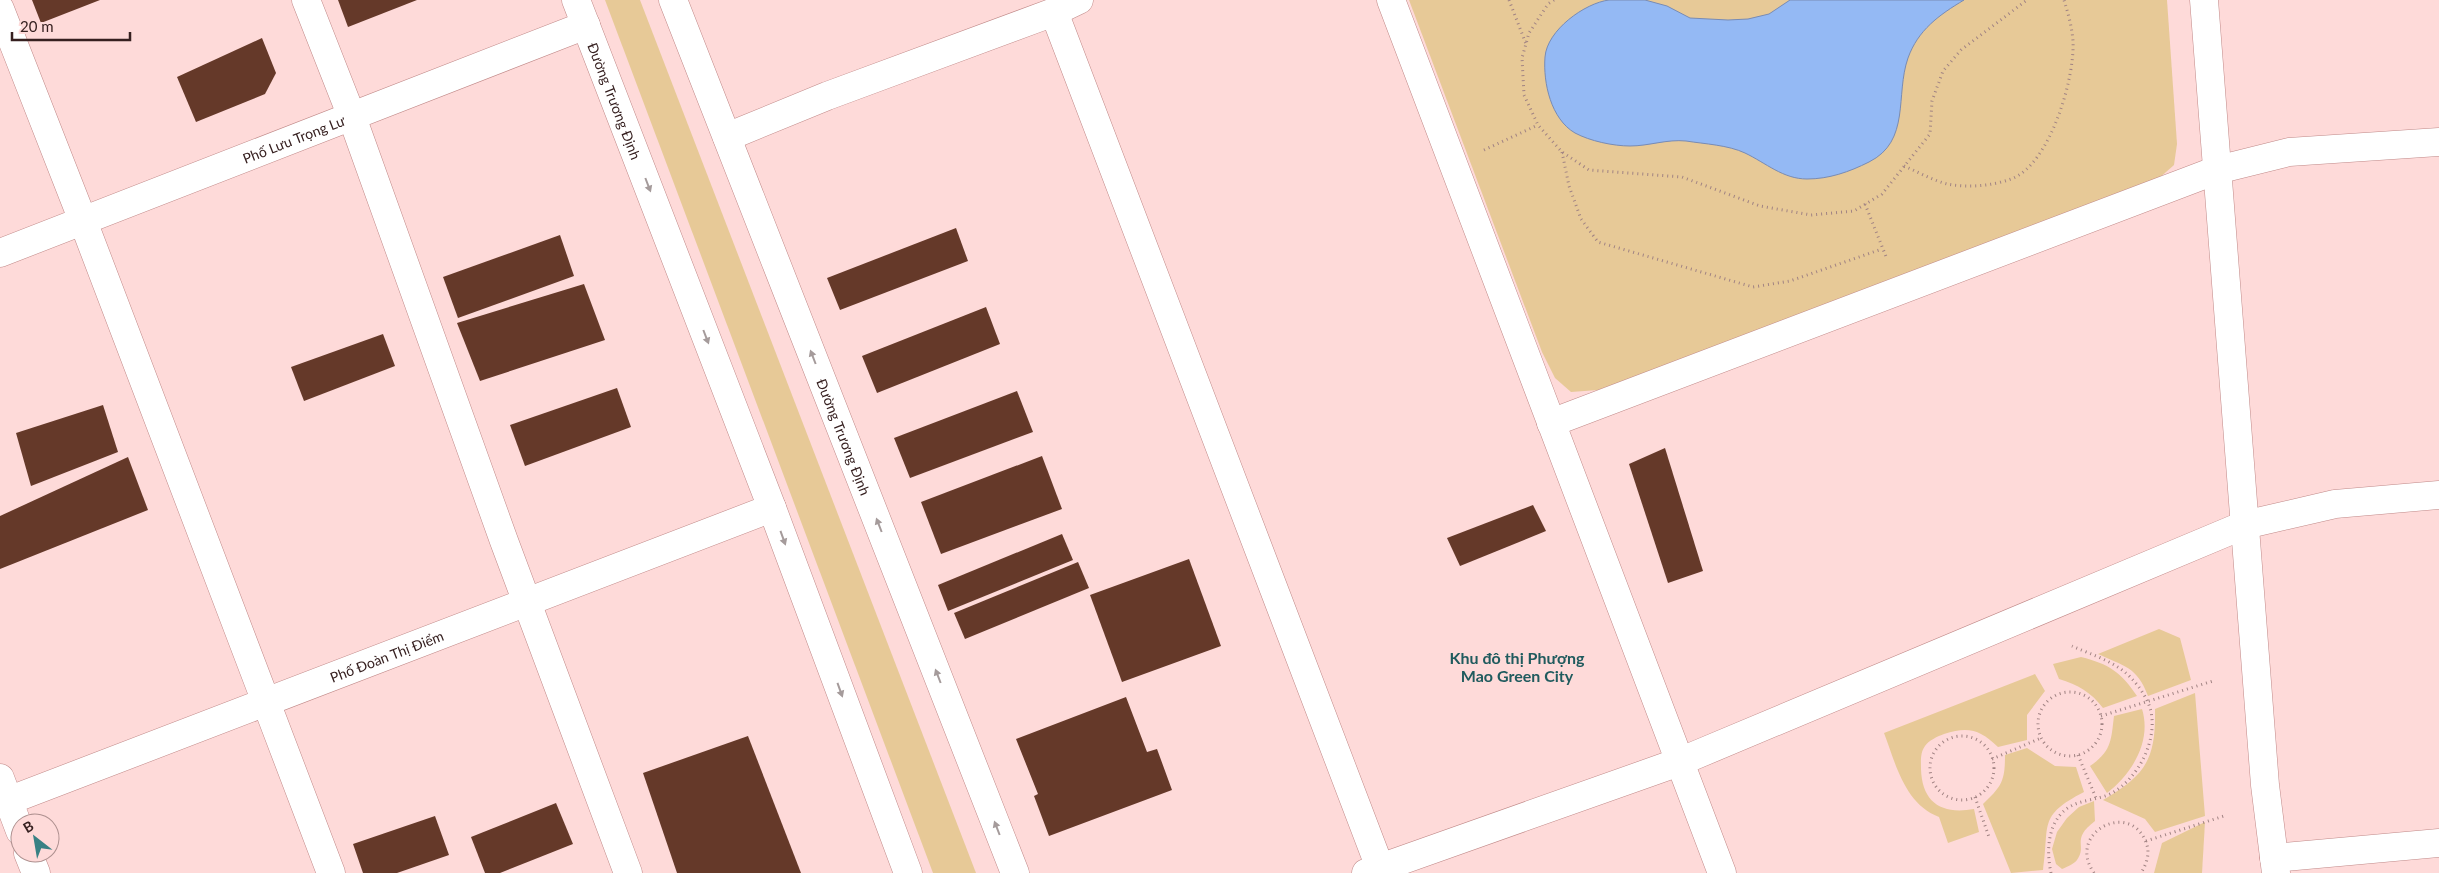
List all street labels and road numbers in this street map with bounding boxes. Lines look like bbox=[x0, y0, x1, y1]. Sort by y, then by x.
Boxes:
street label: Đường Trương Định bbox=[585, 40, 645, 162]
street label: Phố Lưu Trọng Lư bbox=[240, 111, 348, 166]
street label: Đường Trương Định bbox=[814, 376, 875, 497]
street label: Phố Đoàn Thị Điểm bbox=[327, 626, 446, 685]

